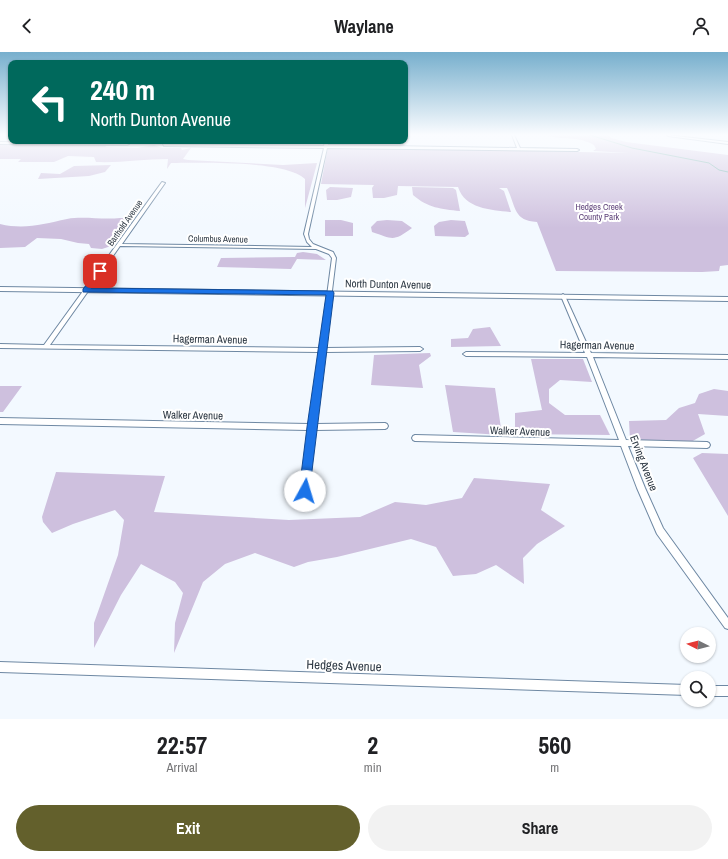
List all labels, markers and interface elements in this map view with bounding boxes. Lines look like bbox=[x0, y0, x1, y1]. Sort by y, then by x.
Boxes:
text: Waylane bbox=[334, 14, 394, 39]
icon: back bbox=[16, 15, 38, 37]
icon: person bbox=[690, 15, 712, 37]
text: 240 m bbox=[90, 71, 155, 109]
icon: left bbox=[24, 76, 76, 128]
text: North Dunton Avenue bbox=[90, 107, 231, 132]
street label: Barthold Avenue bbox=[105, 197, 145, 249]
park label: Hedges Creek County Park bbox=[575, 201, 623, 223]
street label: Columbus Avenue bbox=[188, 232, 248, 246]
pin bbox=[83, 254, 117, 288]
icon: arrive bbox=[89, 260, 111, 282]
street label: North Dunton Avenue bbox=[345, 276, 431, 292]
street label: Hagerman Avenue bbox=[173, 331, 247, 347]
street label: Hagerman Avenue bbox=[560, 337, 634, 353]
street label: Walker Avenue bbox=[163, 407, 223, 423]
street label: Walker Avenue bbox=[490, 423, 550, 439]
street label: Erving Avenue bbox=[627, 433, 661, 493]
position arrow bbox=[284, 470, 326, 512]
north arrow bbox=[680, 627, 716, 663]
map controls bbox=[680, 627, 716, 707]
street label: Hedges Avenue bbox=[306, 656, 382, 675]
button: search bbox=[680, 671, 716, 707]
text: 22:57 bbox=[157, 729, 207, 761]
text: 2 bbox=[367, 729, 378, 761]
text: 560 bbox=[538, 729, 571, 761]
text: Arrival bbox=[167, 759, 197, 776]
text: min bbox=[364, 759, 382, 776]
text: m bbox=[550, 759, 559, 776]
button: Exit bbox=[16, 805, 360, 851]
button: Share bbox=[368, 805, 712, 851]

